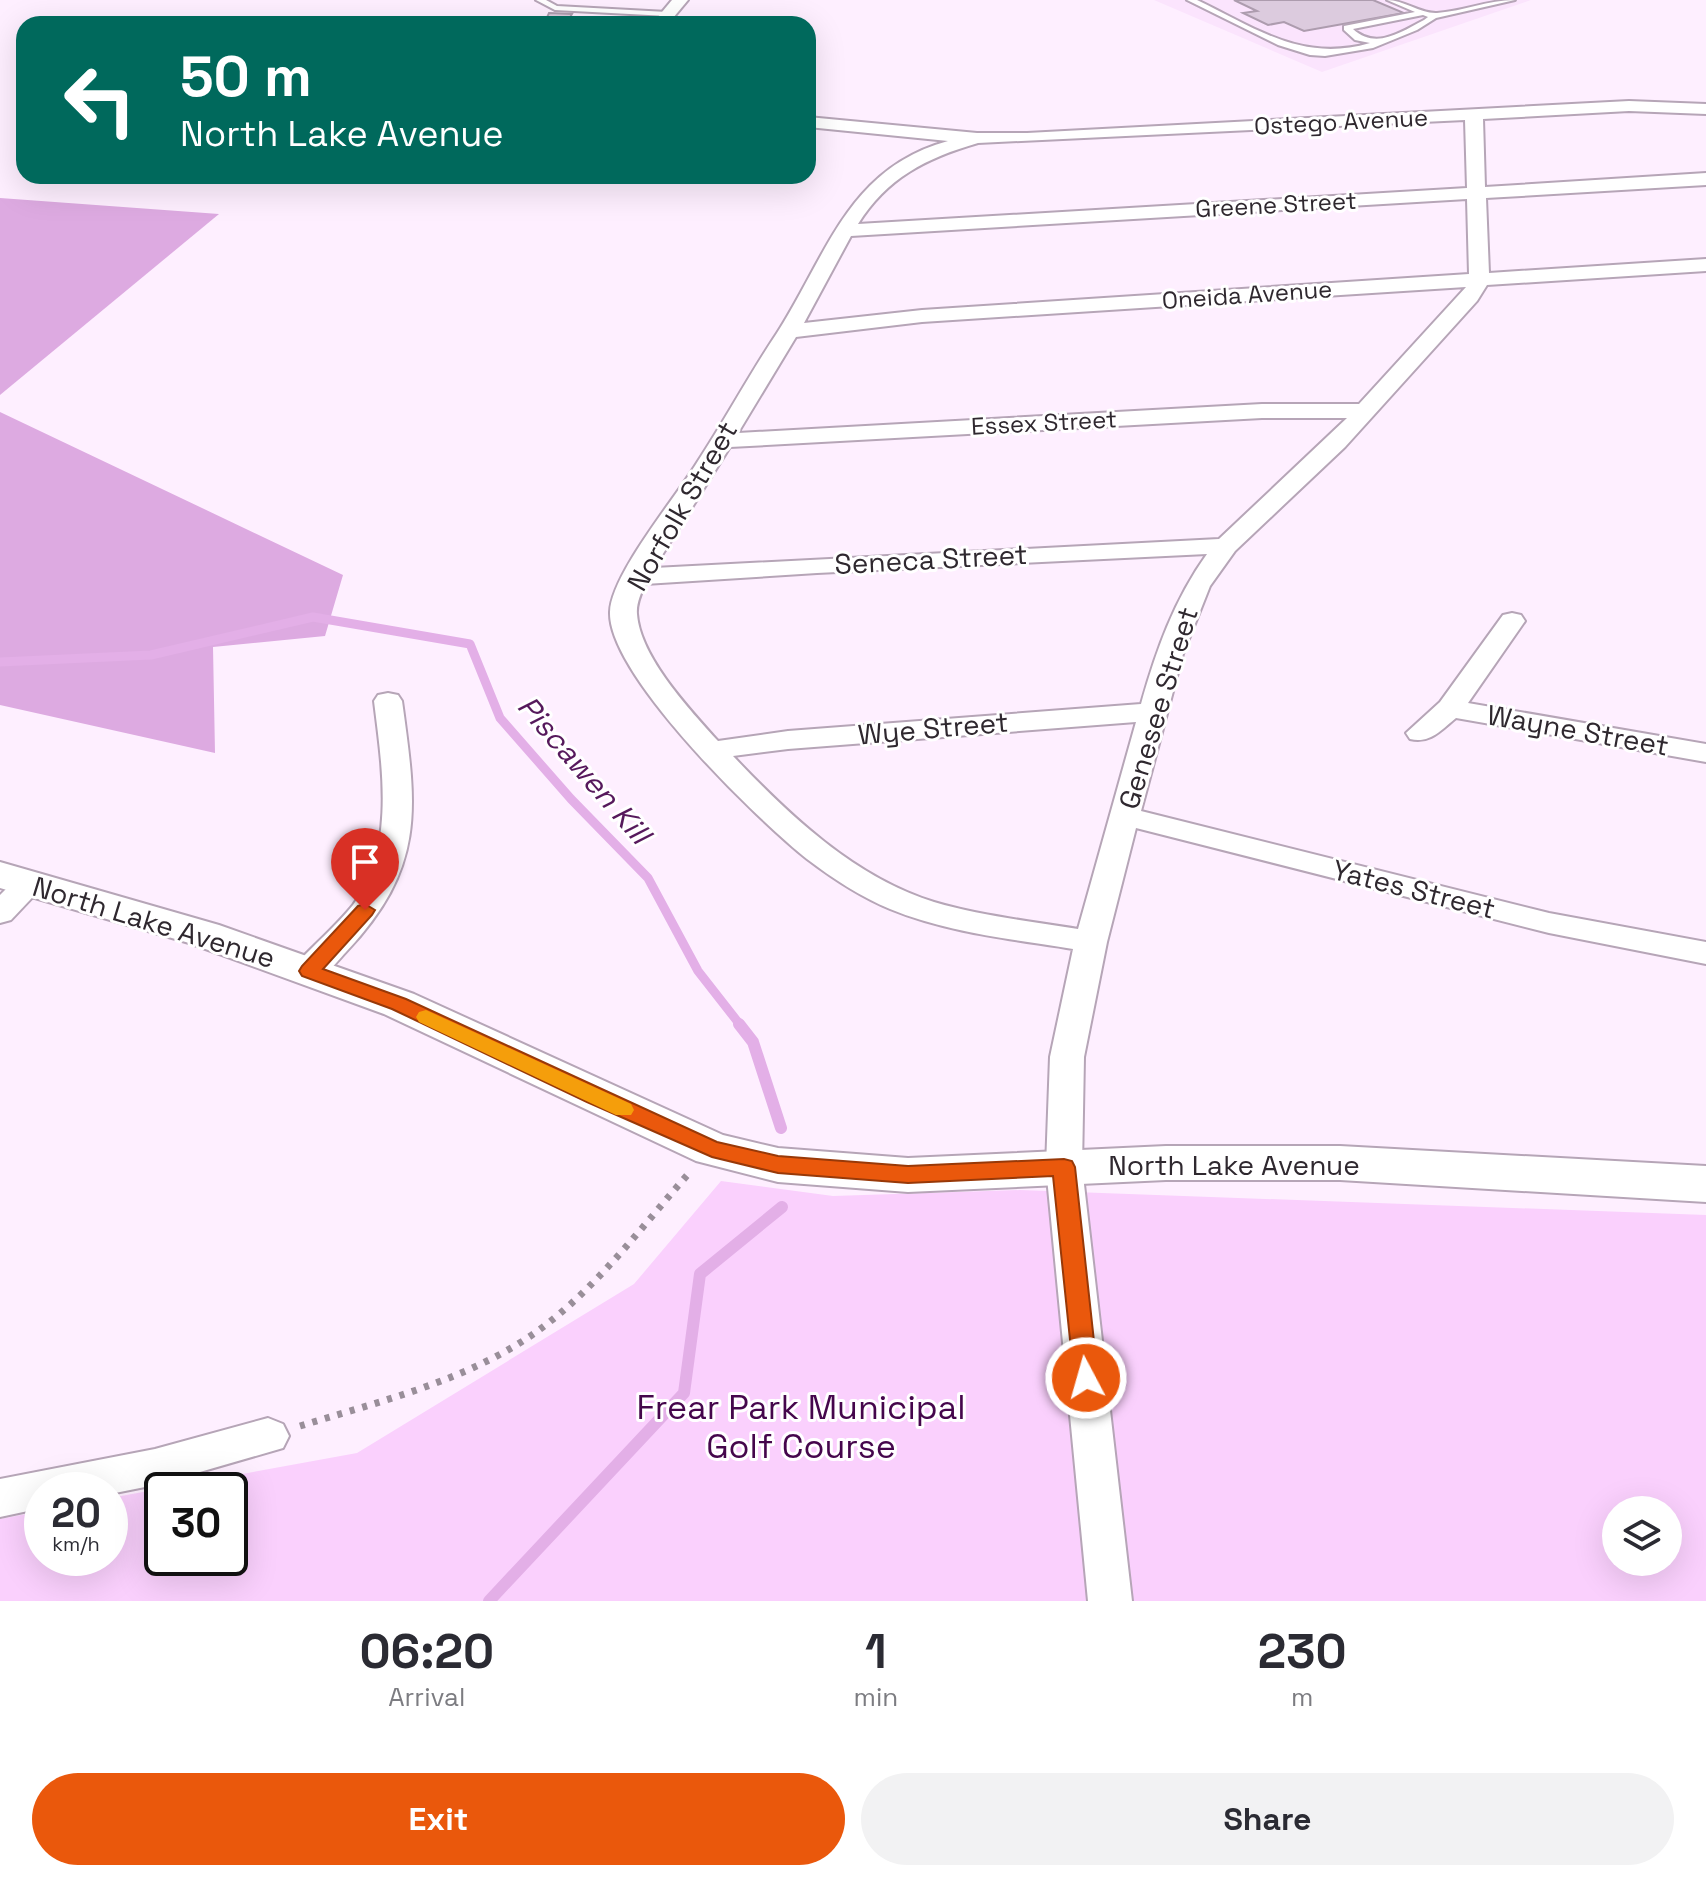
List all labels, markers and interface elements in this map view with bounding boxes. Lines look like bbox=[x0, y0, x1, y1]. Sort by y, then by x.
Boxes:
text: 50 m bbox=[180, 41, 312, 112]
icon: left bbox=[48, 48, 152, 152]
street label: Ostego Avenue bbox=[1253, 101, 1429, 142]
text: North Lake Avenue bbox=[180, 111, 504, 157]
street label: Greene Street bbox=[1195, 185, 1357, 224]
street label: Oneida Avenue bbox=[1161, 273, 1333, 316]
street label: Essex Street bbox=[970, 403, 1118, 442]
street label: Norfolk Street bbox=[619, 415, 745, 597]
street label: Seneca Street bbox=[834, 536, 1028, 582]
street label: Genesee Street bbox=[1110, 603, 1206, 813]
water label: Piscawen Kill bbox=[509, 687, 662, 855]
street label: Wayne Street bbox=[1484, 696, 1672, 764]
street label: Wye Street bbox=[856, 703, 1010, 753]
pin bbox=[331, 828, 399, 910]
icon: arrive bbox=[343, 840, 387, 884]
street label: Yates Street bbox=[1329, 851, 1499, 927]
street label: North Lake Avenue bbox=[28, 868, 280, 976]
street label: North Lake Avenue bbox=[1108, 1147, 1360, 1183]
position arrow bbox=[1044, 1336, 1128, 1420]
park label: Frear Park Municipal Golf Course bbox=[636, 1386, 966, 1468]
speed limit sign: 30 bbox=[144, 1472, 248, 1576]
text: 20 bbox=[51, 1488, 101, 1539]
map controls bbox=[1602, 1496, 1682, 1576]
button: layers bbox=[1602, 1496, 1682, 1576]
text: km/h bbox=[52, 1531, 100, 1557]
text: 06:20 bbox=[359, 1621, 494, 1682]
text: 1 bbox=[865, 1621, 887, 1682]
text: 230 bbox=[1258, 1621, 1347, 1682]
text: Arrival bbox=[388, 1680, 465, 1714]
text: min bbox=[854, 1680, 898, 1714]
text: m bbox=[1291, 1680, 1313, 1714]
button: Exit bbox=[32, 1773, 845, 1865]
button: Share bbox=[861, 1773, 1674, 1865]

